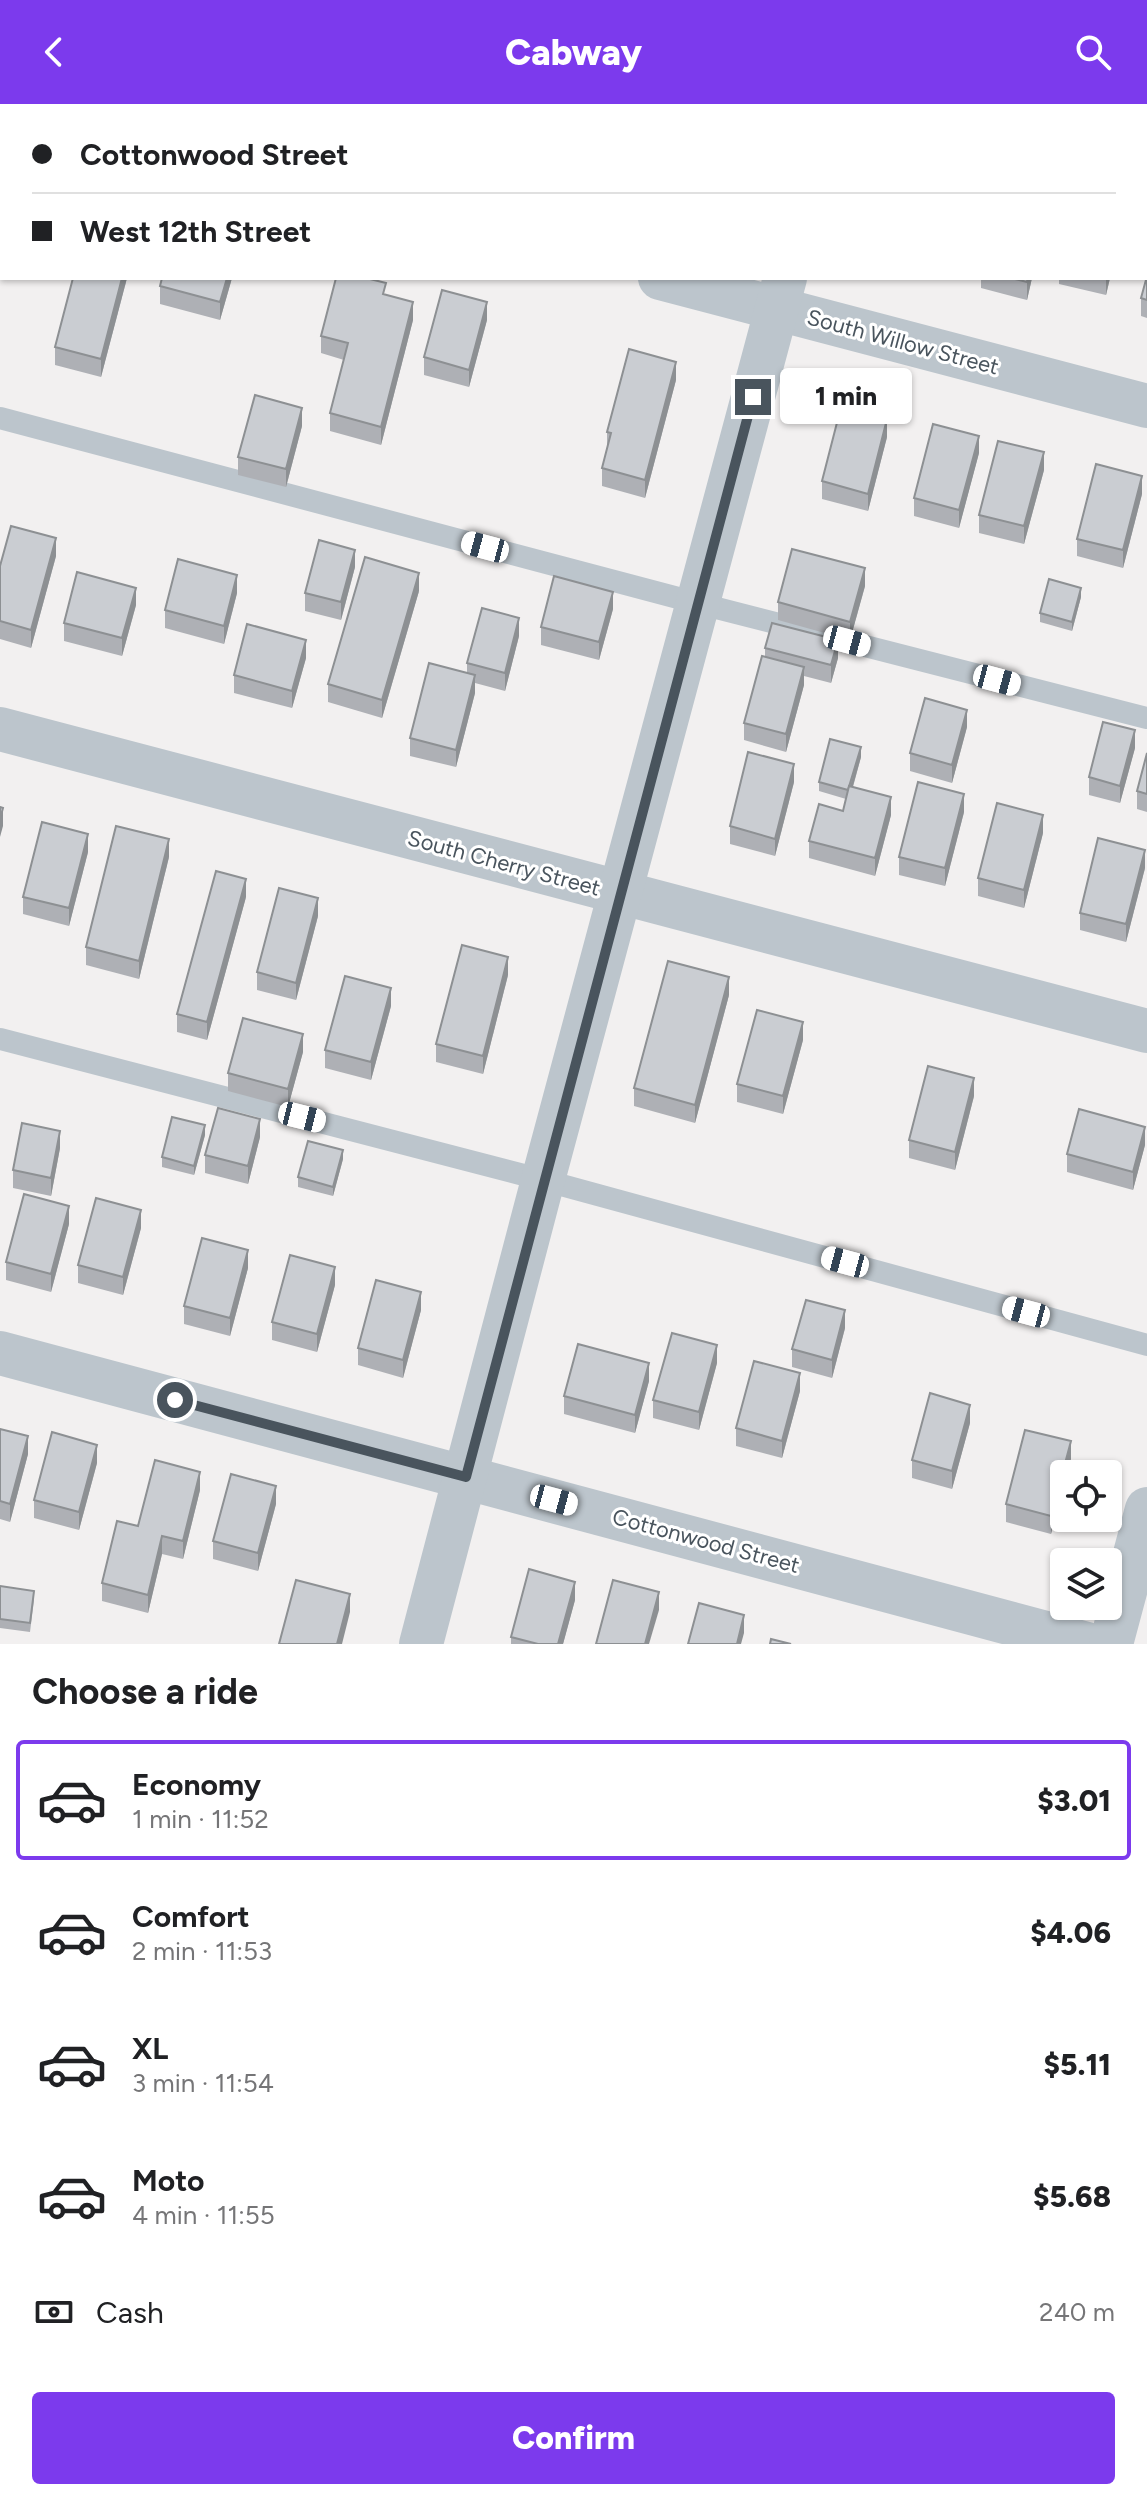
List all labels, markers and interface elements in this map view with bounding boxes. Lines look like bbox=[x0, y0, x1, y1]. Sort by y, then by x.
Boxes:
icon: back bbox=[32, 30, 76, 74]
icon: search bbox=[1071, 30, 1115, 74]
text: Cabway bbox=[505, 31, 642, 74]
text: Cottonwood Street bbox=[80, 136, 348, 173]
text: West 12th Street bbox=[80, 213, 311, 250]
street label: South Willow Street bbox=[804, 303, 1002, 381]
callout: 1 min bbox=[781, 369, 913, 425]
route end bbox=[735, 379, 771, 415]
text: 1 min bbox=[815, 380, 877, 412]
car bbox=[459, 529, 511, 565]
car bbox=[821, 623, 873, 659]
car bbox=[971, 662, 1023, 698]
street label: South Cherry Street bbox=[405, 824, 603, 902]
car bbox=[276, 1100, 328, 1134]
car bbox=[819, 1244, 871, 1280]
car bbox=[1000, 1294, 1052, 1330]
route start bbox=[157, 1382, 193, 1418]
map controls bbox=[1050, 1460, 1122, 1620]
button: locate bbox=[1050, 1460, 1122, 1532]
car bbox=[528, 1482, 580, 1518]
street label: Cottonwood Street bbox=[610, 1503, 802, 1579]
button: layers bbox=[1050, 1548, 1122, 1620]
text: Choose a ride bbox=[32, 1670, 258, 1713]
icon: car bbox=[36, 1764, 108, 1836]
text: Economy bbox=[132, 1766, 261, 1803]
text: $3.01 bbox=[1037, 1782, 1111, 1819]
text: 1 min · 11:52 bbox=[132, 1803, 269, 1835]
icon: car bbox=[36, 1896, 108, 1968]
text: Comfort bbox=[132, 1898, 250, 1935]
text: $4.06 bbox=[1030, 1914, 1111, 1951]
text: 2 min · 11:53 bbox=[132, 1935, 272, 1967]
icon: car bbox=[36, 2028, 108, 2100]
text: XL bbox=[132, 2030, 168, 2067]
text: $5.11 bbox=[1043, 2046, 1111, 2083]
text: 3 min · 11:54 bbox=[132, 2067, 274, 2099]
icon: car bbox=[36, 2160, 108, 2232]
text: Moto bbox=[132, 2162, 204, 2199]
text: $5.68 bbox=[1033, 2178, 1111, 2215]
text: 4 min · 11:55 bbox=[132, 2199, 275, 2231]
icon: cash bbox=[32, 2290, 76, 2334]
text: Cash bbox=[96, 2294, 164, 2331]
text: 240 m bbox=[1039, 2296, 1115, 2328]
button: Confirm bbox=[32, 2392, 1115, 2484]

